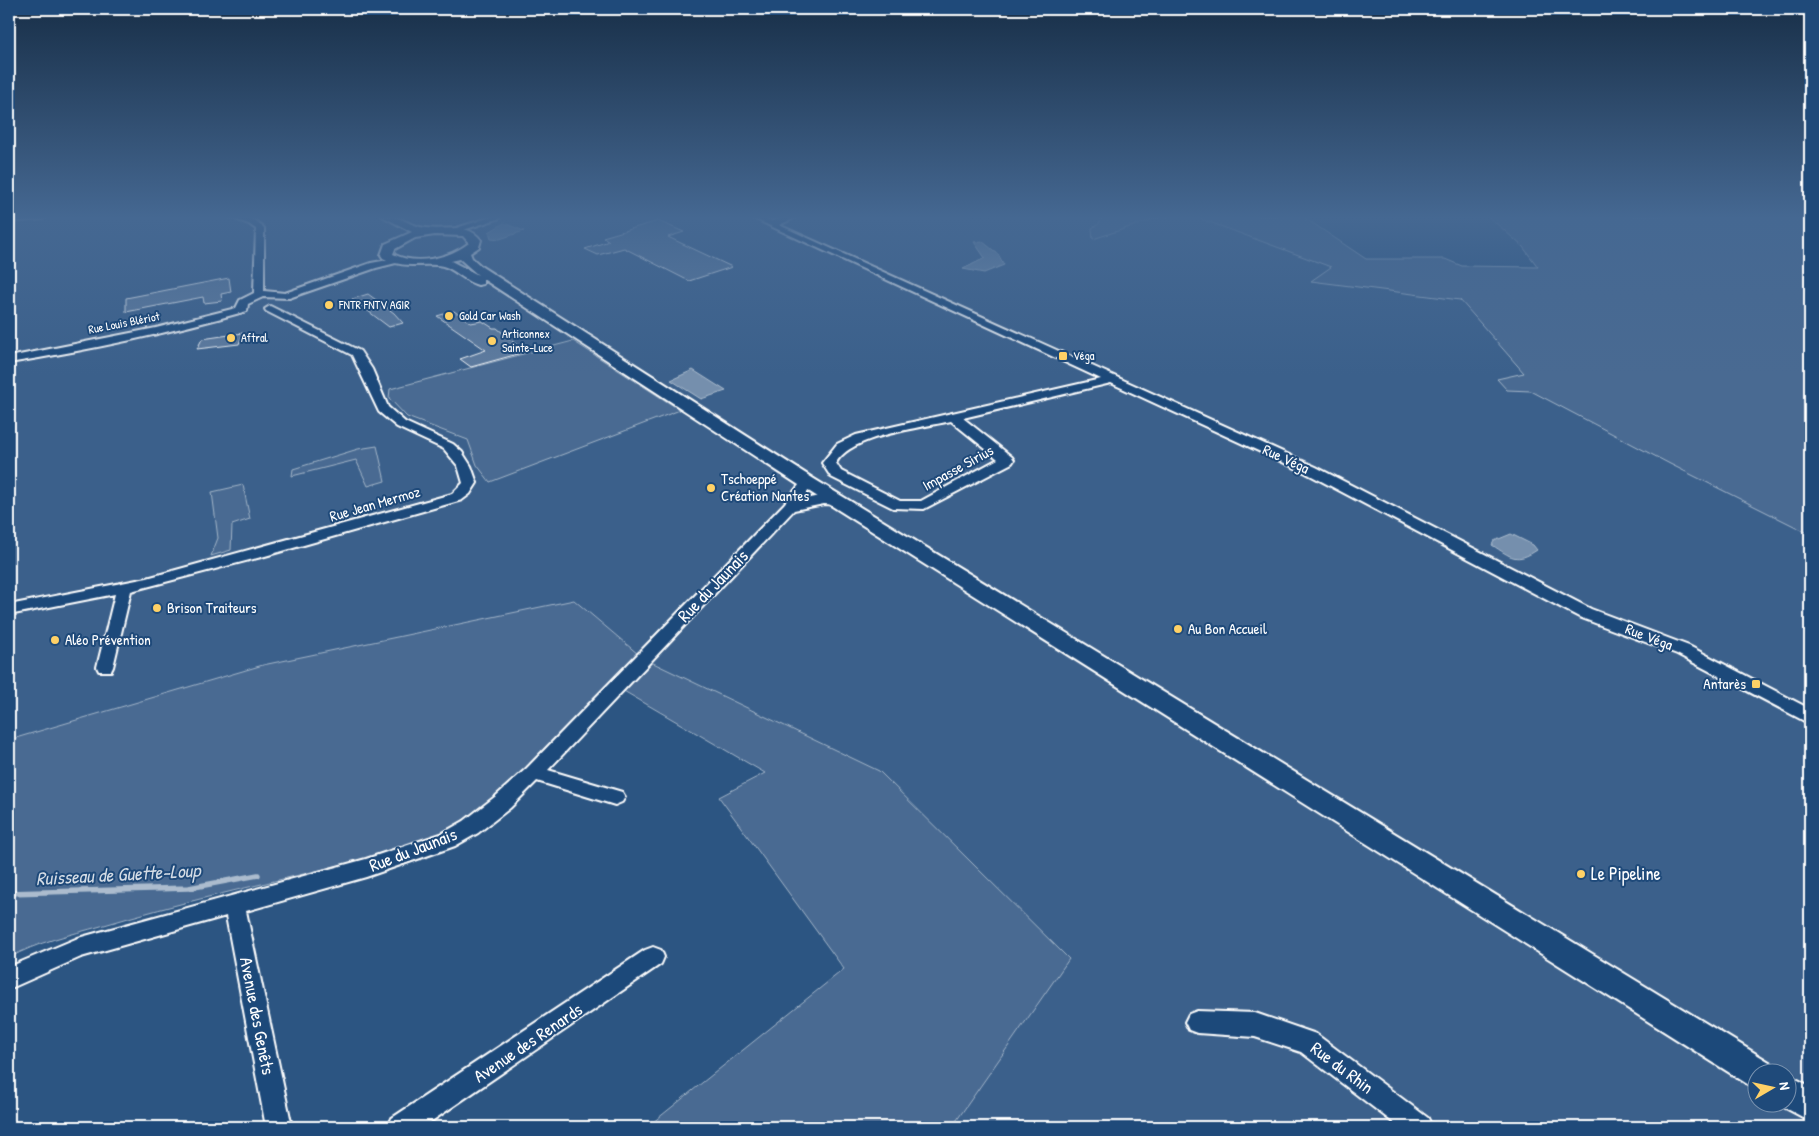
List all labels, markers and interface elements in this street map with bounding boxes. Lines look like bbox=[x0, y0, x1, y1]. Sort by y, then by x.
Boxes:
place label: FNTR FNTV AGIR bbox=[338, 296, 410, 313]
marker: FNTR FNTV AGIR bbox=[323, 299, 335, 311]
street label: Rue Louis Blériot bbox=[87, 307, 162, 338]
place label: Gold Car Wash bbox=[459, 307, 521, 324]
marker: Gold Car Wash bbox=[443, 310, 455, 322]
place label: Articonnex Sainte-Luce bbox=[502, 325, 553, 356]
place label: Aftral bbox=[241, 329, 269, 346]
marker: Aftral bbox=[225, 332, 237, 344]
marker: Articonnex Sainte-Luce bbox=[486, 335, 498, 347]
place label: Véga bbox=[1073, 347, 1095, 364]
marker: Véga bbox=[1057, 350, 1069, 362]
street label: Impasse Sirius bbox=[918, 439, 997, 496]
street label: Rue Véga bbox=[1259, 439, 1313, 479]
place label: Tschoeppé Création Nantes bbox=[721, 468, 809, 506]
street label: Rue Jean Mermoz bbox=[327, 480, 423, 526]
marker: Tschoeppé Création Nantes bbox=[705, 482, 717, 494]
street label: Rue du Jaunais bbox=[672, 544, 754, 627]
place label: Brison Traiteurs bbox=[167, 597, 257, 618]
marker: Brison Traiteurs bbox=[151, 602, 163, 614]
place label: Au Bon Accueil bbox=[1188, 618, 1267, 639]
street label: Rue Véga bbox=[1622, 618, 1676, 655]
marker: Au Bon Accueil bbox=[1172, 623, 1184, 635]
place label: Aléo Prévention bbox=[65, 629, 151, 650]
marker: Aléo Prévention bbox=[49, 634, 61, 646]
place label: Antarès bbox=[1703, 673, 1746, 694]
marker: Antarès bbox=[1750, 678, 1762, 690]
street label: Rue du Jaunais bbox=[365, 821, 460, 878]
water label: Ruisseau de Guette-Loup bbox=[35, 857, 203, 891]
place label: Le Pipeline bbox=[1591, 861, 1661, 886]
marker: Le Pipeline bbox=[1575, 868, 1587, 880]
street label: Avenue des Genêts bbox=[234, 955, 281, 1077]
street label: Avenue des Renards bbox=[468, 997, 587, 1088]
street label: Rue du Rhin bbox=[1306, 1036, 1379, 1100]
north arrow bbox=[1746, 1064, 1796, 1114]
text: N bbox=[1775, 1081, 1795, 1092]

